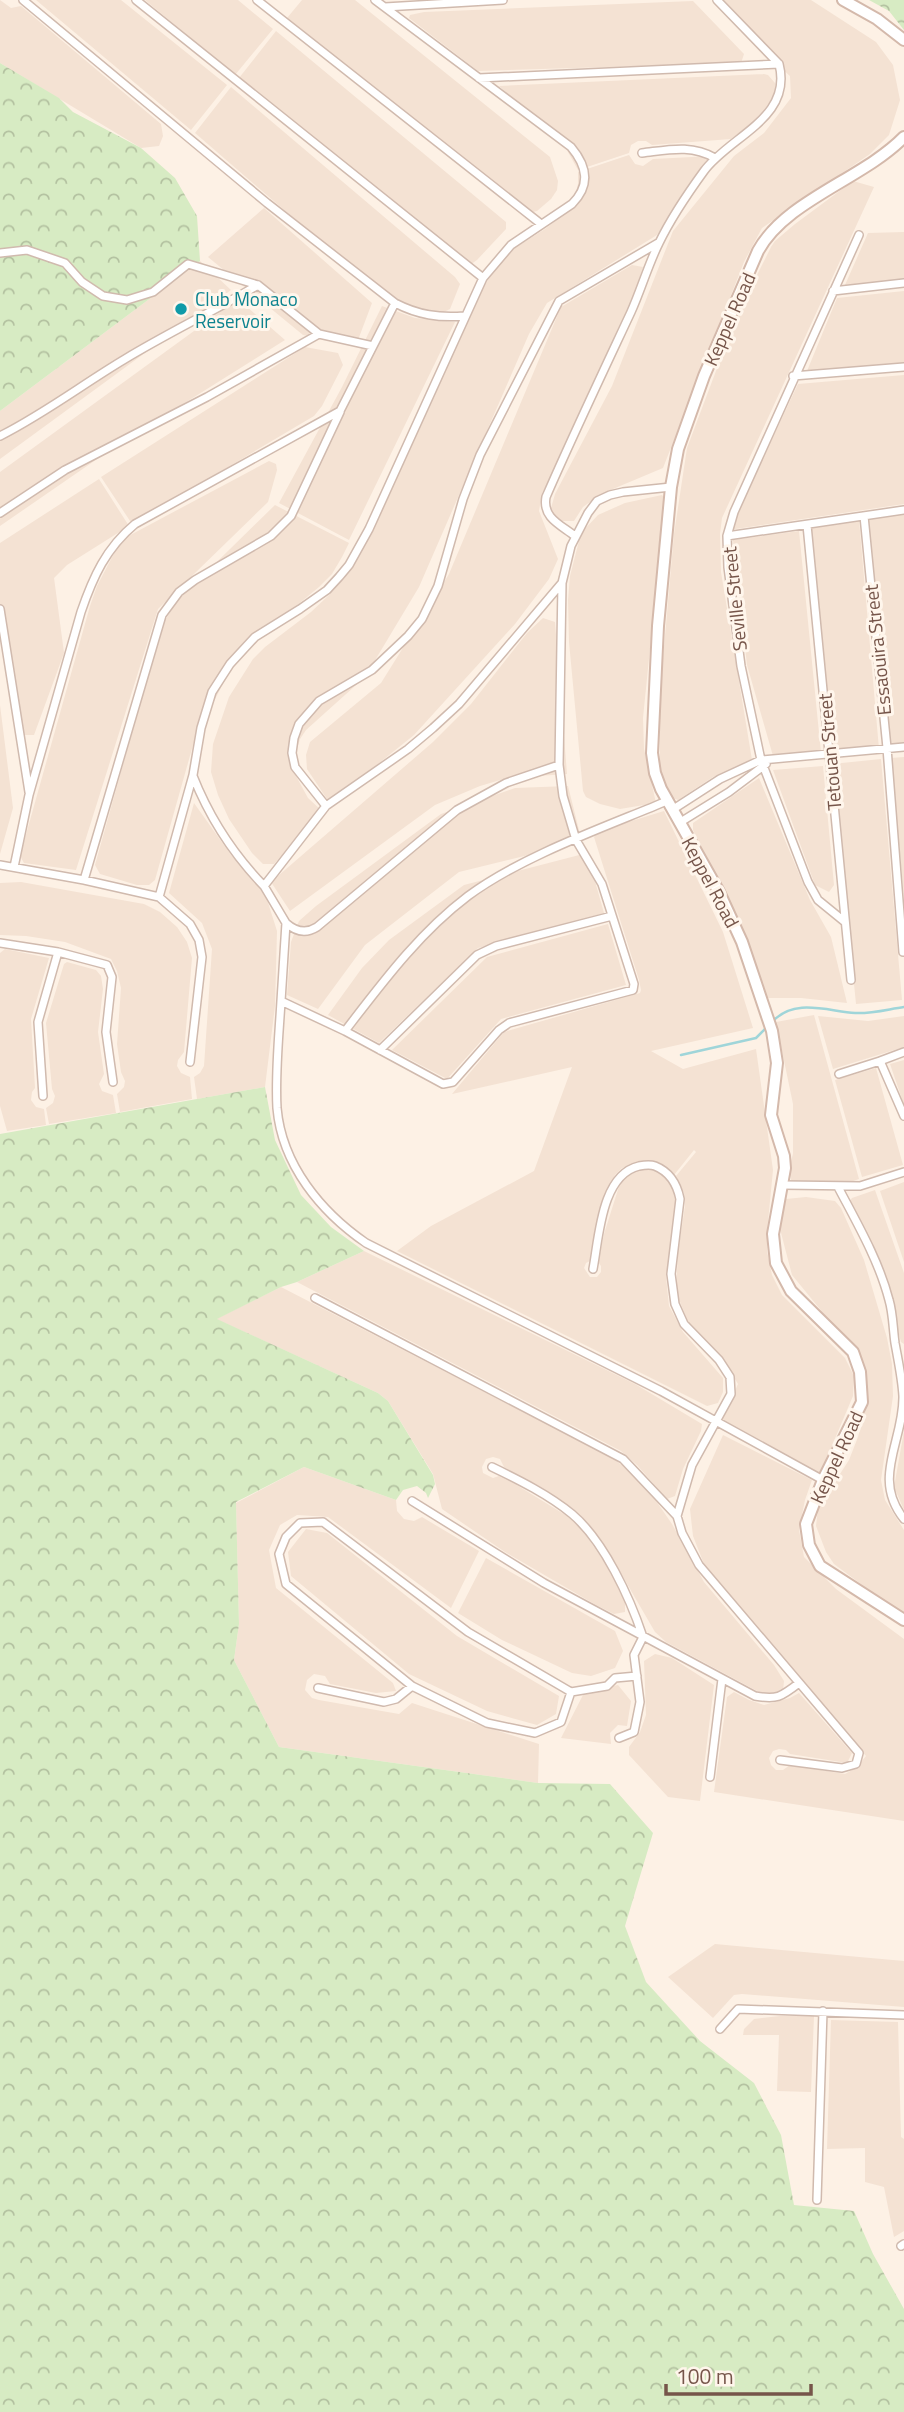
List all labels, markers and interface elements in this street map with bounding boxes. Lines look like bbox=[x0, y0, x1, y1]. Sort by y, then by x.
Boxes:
street label: Keppel Road bbox=[696, 268, 762, 370]
place label: Club Monaco Reservoir bbox=[195, 284, 298, 335]
marker: Club Monaco Reservoir bbox=[173, 301, 189, 317]
street label: Seville Street bbox=[714, 545, 754, 653]
street label: Essaouira Street bbox=[856, 583, 898, 717]
street label: Tetouan Street bbox=[809, 692, 849, 812]
street label: Keppel Road bbox=[675, 831, 747, 933]
street label: Keppel Road bbox=[802, 1406, 870, 1508]
scale bar bbox=[666, 2352, 811, 2396]
text: 100 m bbox=[676, 2360, 733, 2392]

